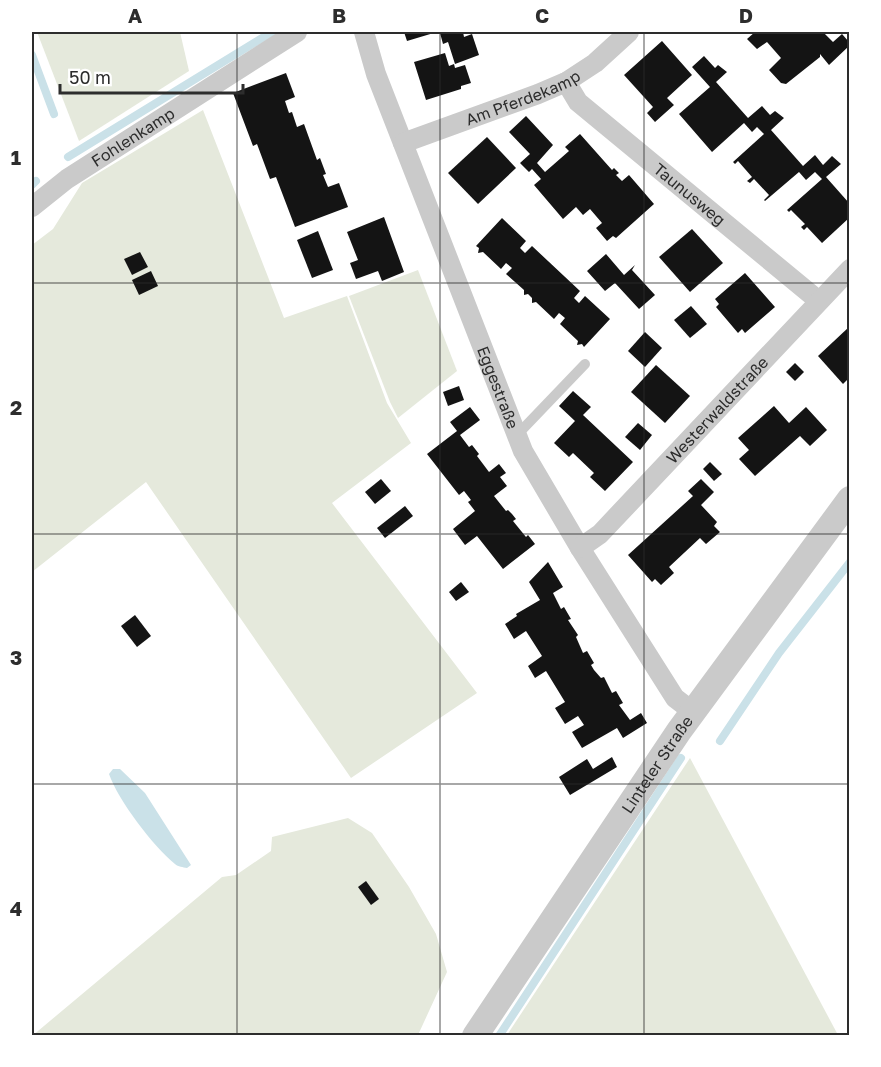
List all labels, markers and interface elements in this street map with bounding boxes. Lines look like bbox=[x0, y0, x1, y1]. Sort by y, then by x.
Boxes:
text: A bbox=[128, 3, 142, 27]
text: B bbox=[332, 3, 346, 27]
text: C bbox=[535, 3, 549, 27]
text: D bbox=[739, 3, 753, 27]
scale bar bbox=[60, 57, 243, 95]
street label: Am Pferdekamp bbox=[463, 65, 584, 129]
text: 50 m bbox=[69, 66, 111, 88]
street label: Fohlenkamp bbox=[88, 103, 178, 171]
text: 1 bbox=[11, 145, 21, 169]
street label: Taunusweg bbox=[650, 159, 730, 230]
street label: Eggestraße bbox=[473, 343, 523, 432]
street label: Westerwaldstraße bbox=[662, 352, 772, 468]
text: 2 bbox=[10, 395, 22, 419]
text: 3 bbox=[10, 645, 22, 669]
street label: Linteler Straße bbox=[617, 712, 697, 817]
text: 4 bbox=[10, 896, 22, 920]

